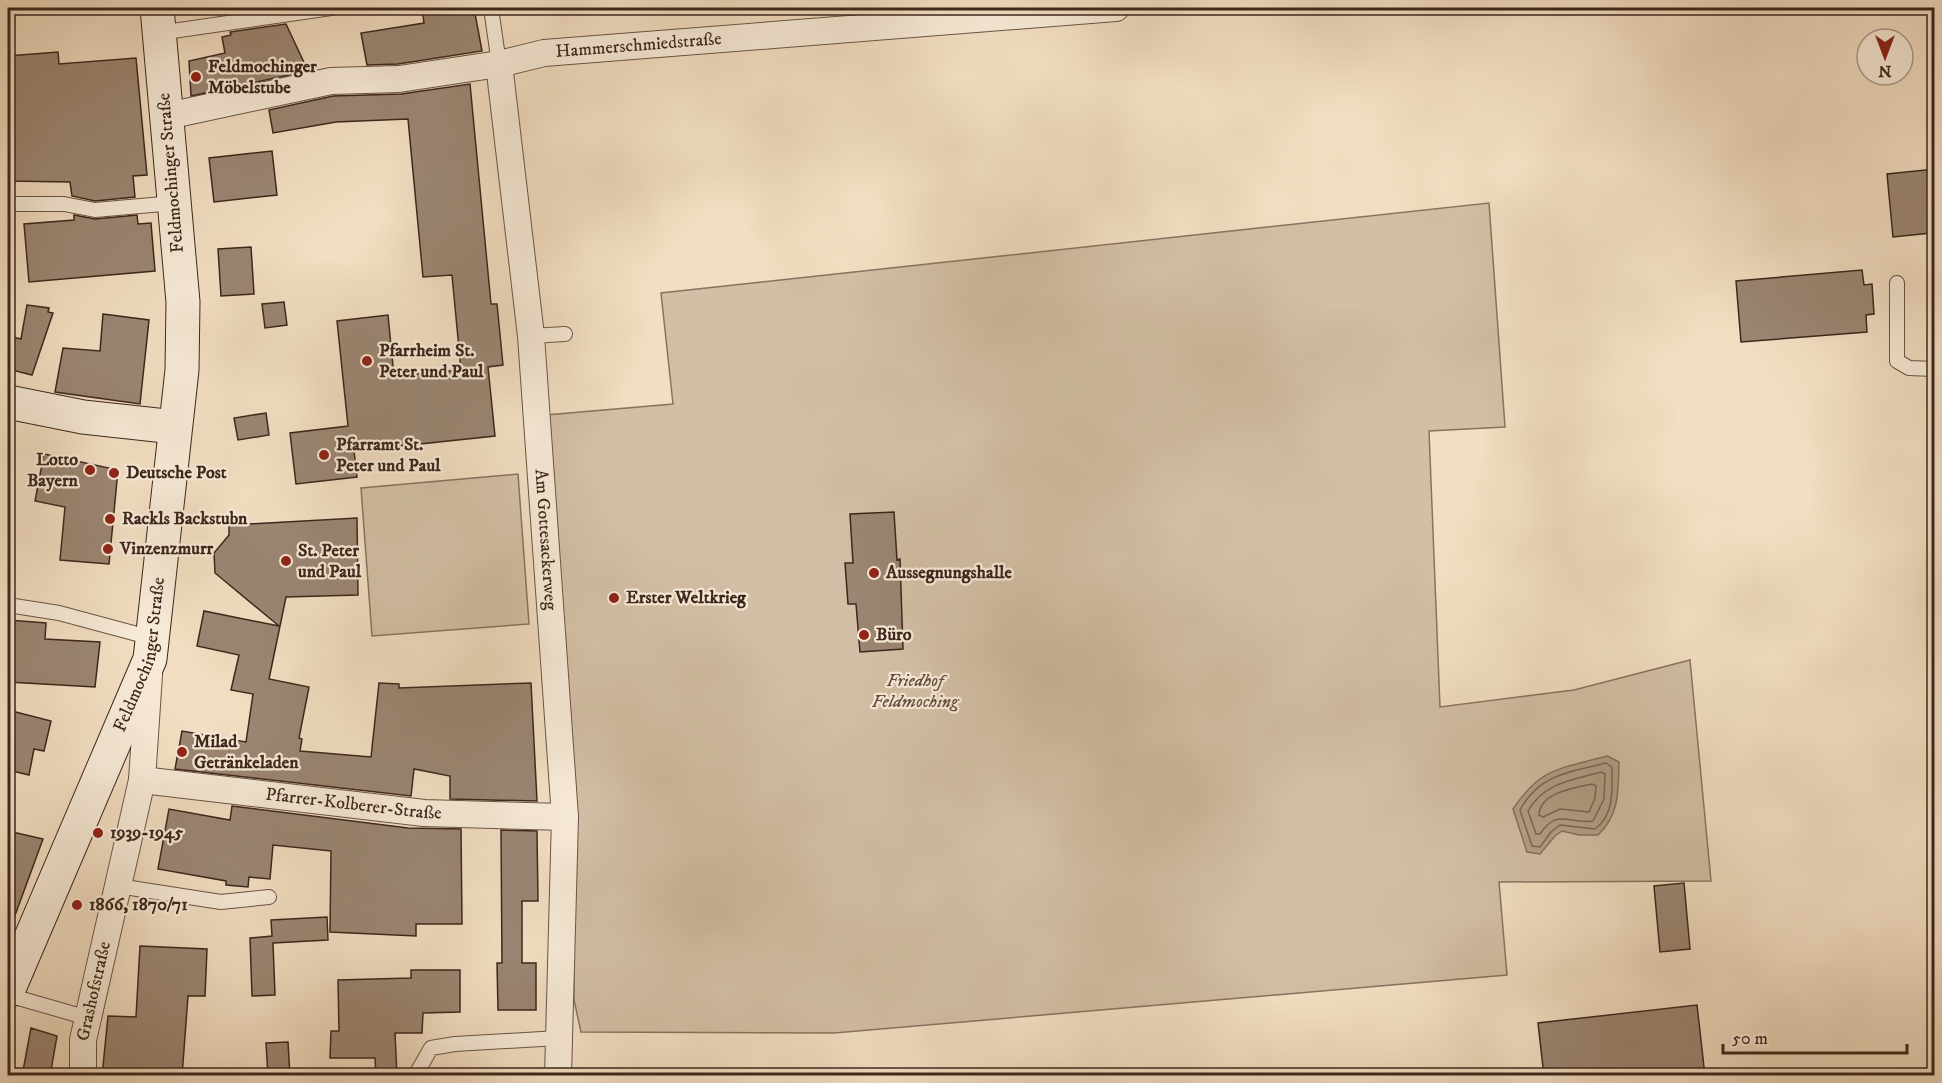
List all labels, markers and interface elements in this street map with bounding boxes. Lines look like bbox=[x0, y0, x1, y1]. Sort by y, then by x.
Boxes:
north arrow bbox=[1855, 27, 1915, 87]
street label: Hammerschmiedstraße bbox=[555, 28, 722, 63]
place label: Feldmochinger Möbelstube bbox=[208, 56, 317, 99]
text: N bbox=[1878, 61, 1892, 81]
marker: Feldmochinger Möbelstube bbox=[189, 70, 203, 84]
street label: Feldmochinger Straße bbox=[153, 92, 189, 254]
place label: Pfarrheim St. Peter und Paul bbox=[379, 340, 484, 383]
marker: Pfarrheim St. Peter und Paul bbox=[360, 354, 374, 368]
place label: Pfarramt St. Peter und Paul bbox=[336, 434, 441, 477]
marker: Pfarramt St. Peter und Paul bbox=[317, 448, 331, 462]
place label: Lotto Bayern bbox=[27, 449, 79, 492]
place label: Deutsche Post bbox=[126, 462, 227, 484]
marker: Lotto Bayern bbox=[83, 463, 97, 477]
marker: Deutsche Post bbox=[107, 466, 121, 480]
street label: Am Gottesackerweg bbox=[529, 468, 561, 611]
place label: Rackls Backstubn bbox=[122, 508, 248, 530]
marker: Rackls Backstubn bbox=[103, 512, 117, 526]
place label: Vinzenzmurr bbox=[119, 538, 214, 560]
place label: St. Peter und Paul bbox=[298, 540, 362, 583]
marker: Vinzenzmurr bbox=[101, 542, 115, 556]
marker: St. Peter und Paul bbox=[279, 554, 293, 568]
place label: Aussegnungshalle bbox=[885, 562, 1012, 584]
marker: Aussegnungshalle bbox=[867, 566, 881, 580]
street label: Feldmochinger Straße bbox=[109, 576, 170, 735]
place label: Erster Weltkrieg bbox=[626, 587, 747, 609]
marker: Erster Weltkrieg bbox=[607, 591, 621, 605]
place label: Büro bbox=[876, 624, 912, 646]
marker: Büro bbox=[857, 628, 871, 642]
park label: Friedhof Feldmoching bbox=[872, 670, 960, 713]
place label: Milad Getränkeladen bbox=[194, 731, 299, 774]
marker: Milad Getränkeladen bbox=[175, 745, 189, 759]
street label: Pfarrer-Kolberer-Straße bbox=[264, 784, 442, 824]
place label: 1939-1945 bbox=[110, 822, 183, 844]
marker: 1939-1945 bbox=[91, 826, 105, 840]
place label: 1866, 1870/71 bbox=[89, 894, 188, 916]
marker: 1866, 1870/71 bbox=[70, 898, 84, 912]
street label: Grashofstraße bbox=[72, 939, 116, 1043]
scale bar bbox=[1723, 1017, 1908, 1055]
text: 50 m bbox=[1732, 1028, 1768, 1050]

